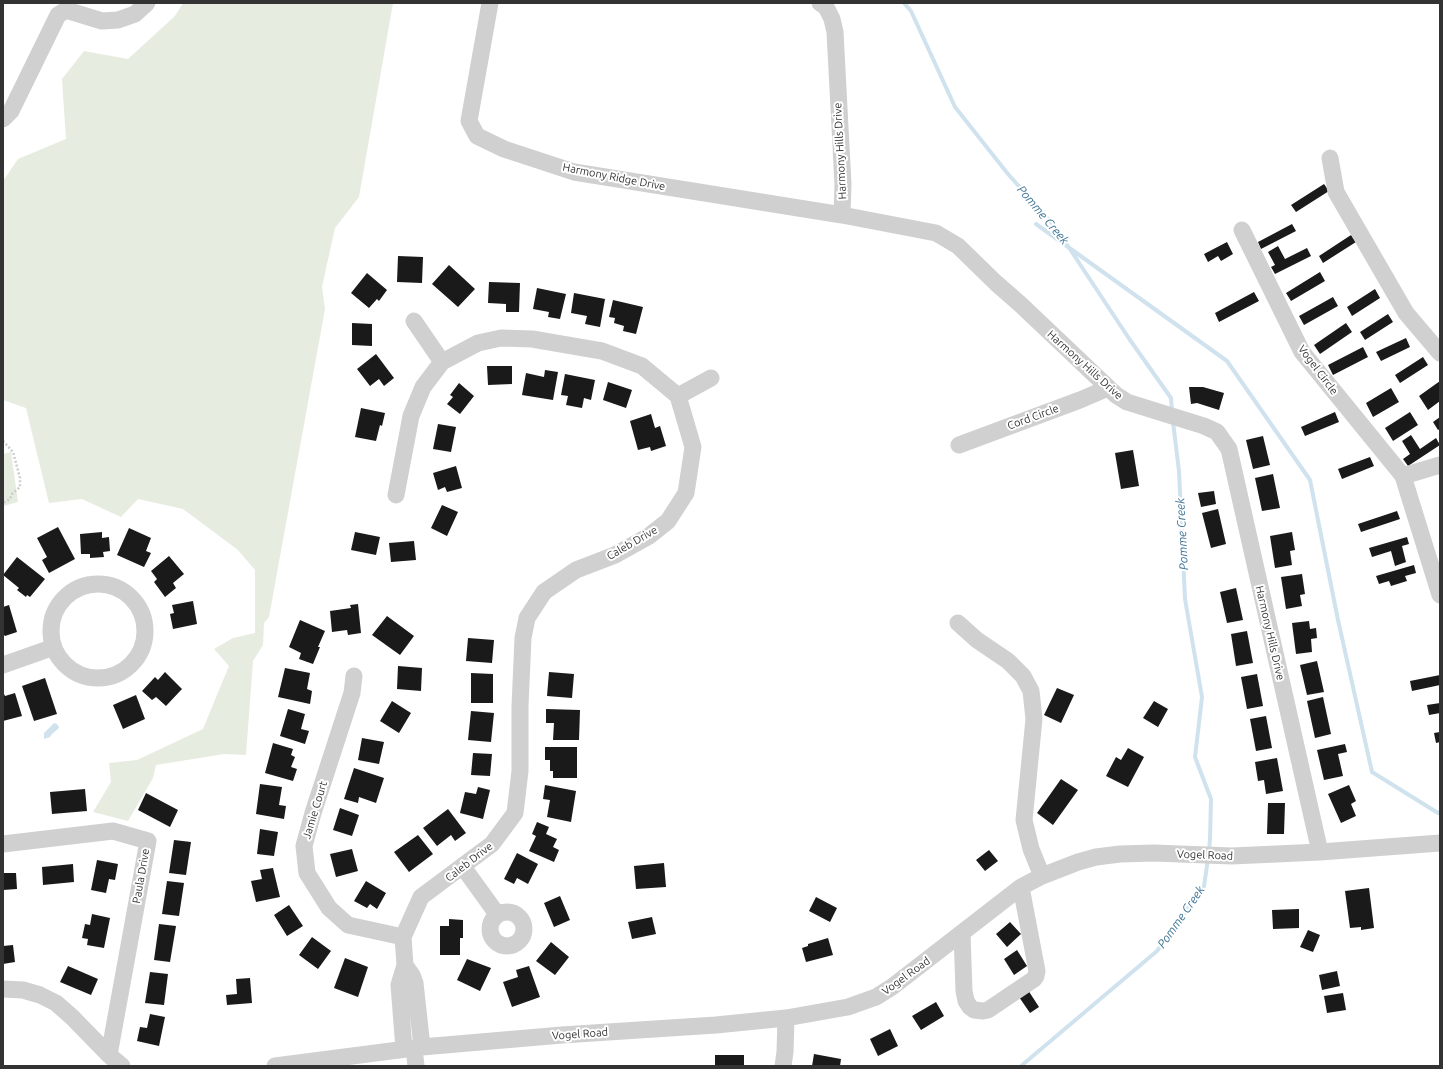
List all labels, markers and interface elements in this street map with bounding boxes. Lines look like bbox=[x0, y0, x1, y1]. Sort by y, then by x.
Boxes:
street label: Harmony Hills Drive bbox=[831, 102, 849, 200]
street label: Harmony Ridge Drive bbox=[562, 161, 666, 193]
water label: Pomme Creek bbox=[1014, 183, 1072, 247]
street label: Harmony Hills Drive bbox=[1045, 328, 1125, 402]
street label: Vogel Circle bbox=[1295, 343, 1341, 397]
street label: Cord Circle bbox=[1005, 402, 1061, 432]
water label: Pomme Creek bbox=[1173, 497, 1191, 571]
street label: Caleb Drive bbox=[604, 523, 660, 563]
street label: Harmony Hills Drive bbox=[1253, 584, 1287, 682]
street label: Jamie Court bbox=[300, 779, 330, 841]
street label: Caleb Drive bbox=[443, 839, 495, 885]
street label: Vogel Road bbox=[1177, 847, 1233, 863]
street label: Paula Drive bbox=[130, 848, 152, 904]
water label: Pomme Creek bbox=[1154, 883, 1208, 951]
street label: Vogel Road bbox=[879, 954, 933, 998]
street label: Vogel Road bbox=[552, 1025, 608, 1043]

